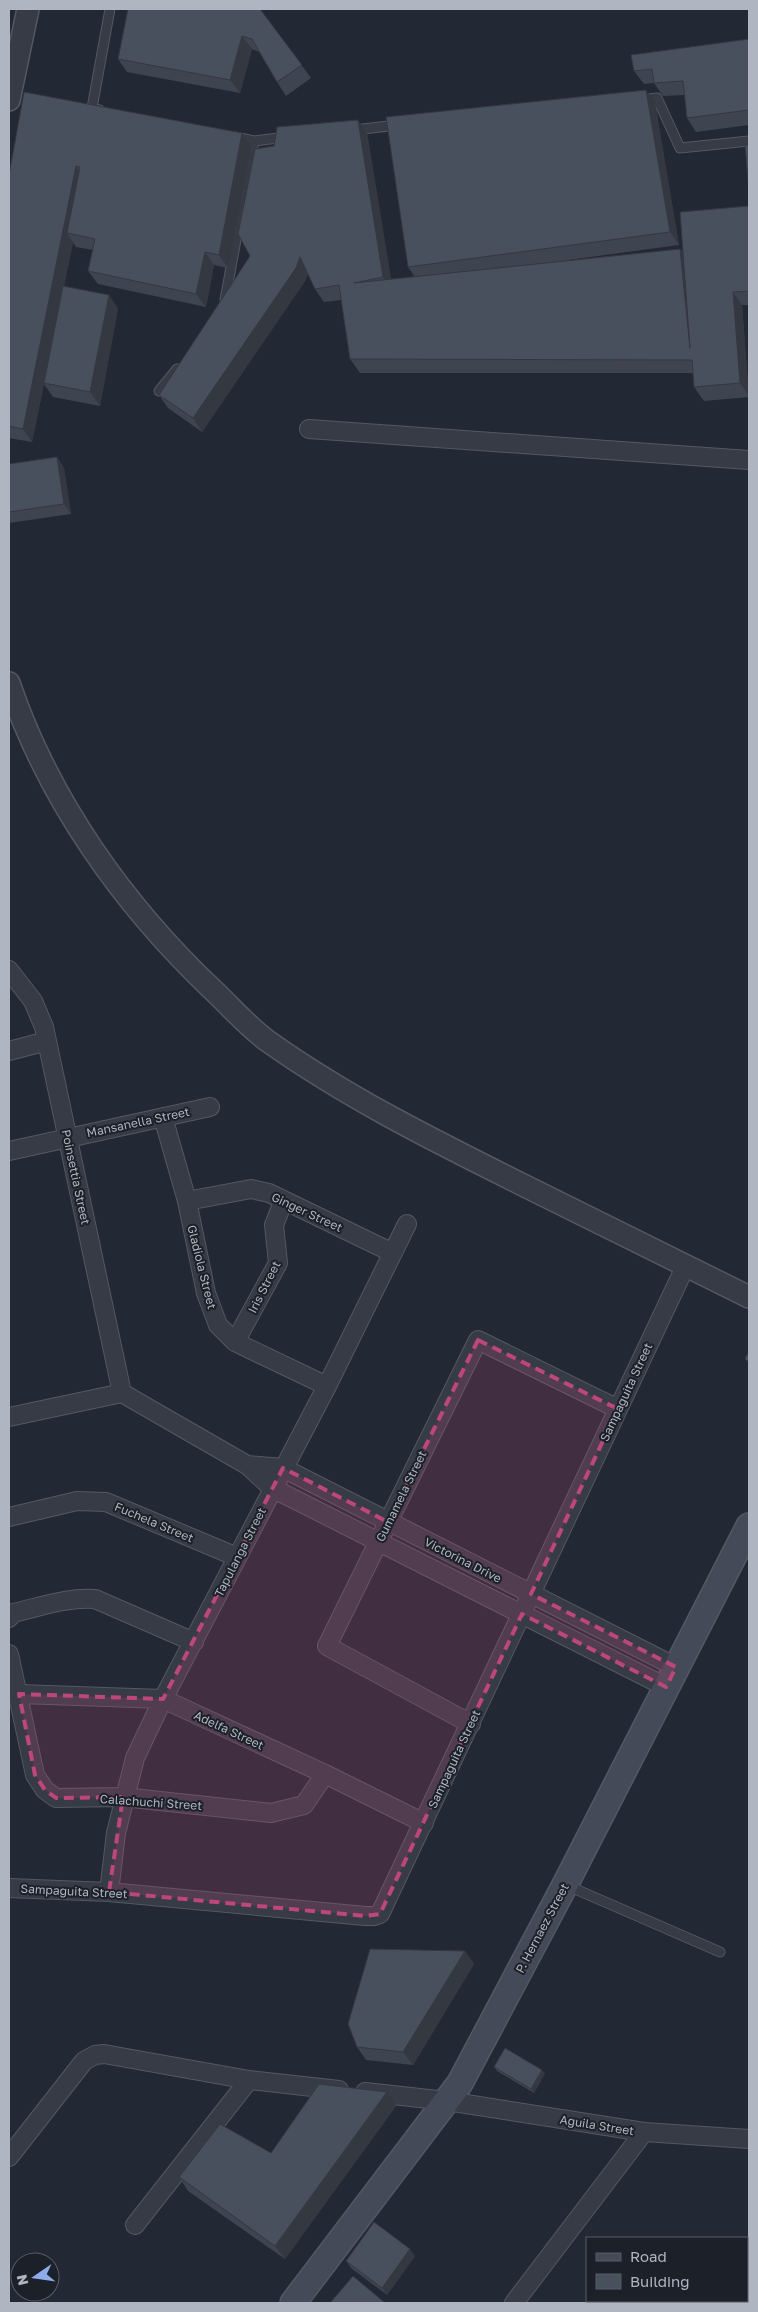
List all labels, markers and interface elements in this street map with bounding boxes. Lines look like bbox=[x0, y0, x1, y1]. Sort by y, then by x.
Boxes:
street label: Mansanella Street bbox=[85, 1104, 191, 1140]
street label: Poinsettia Street bbox=[59, 1128, 93, 1226]
street label: Ginger Street bbox=[269, 1189, 345, 1235]
street label: Gladiola Street bbox=[184, 1223, 220, 1311]
street label: Iris Street bbox=[244, 1258, 284, 1316]
street label: Sampaguita Street bbox=[597, 1340, 656, 1444]
street label: Gumamela Street bbox=[372, 1448, 430, 1544]
street label: Fuchela Street bbox=[112, 1499, 196, 1545]
street label: Tapulanga Street bbox=[211, 1505, 269, 1599]
street label: Victorina Drive bbox=[422, 1534, 504, 1586]
street label: Adelfa Street bbox=[192, 1707, 266, 1753]
street label: Sampaguita Street bbox=[425, 1707, 484, 1811]
street label: Calachuchi Street bbox=[99, 1791, 203, 1813]
street label: P. Hernaez Street bbox=[512, 1880, 572, 1975]
street label: Sampaguita Street bbox=[20, 1881, 128, 1901]
street label: Aguila Street bbox=[559, 2112, 635, 2138]
legend bbox=[586, 2237, 748, 2302]
text: Road bbox=[630, 2247, 667, 2265]
north arrow bbox=[10, 2252, 60, 2302]
text: Building bbox=[630, 2272, 690, 2290]
text: N bbox=[12, 2273, 31, 2287]

